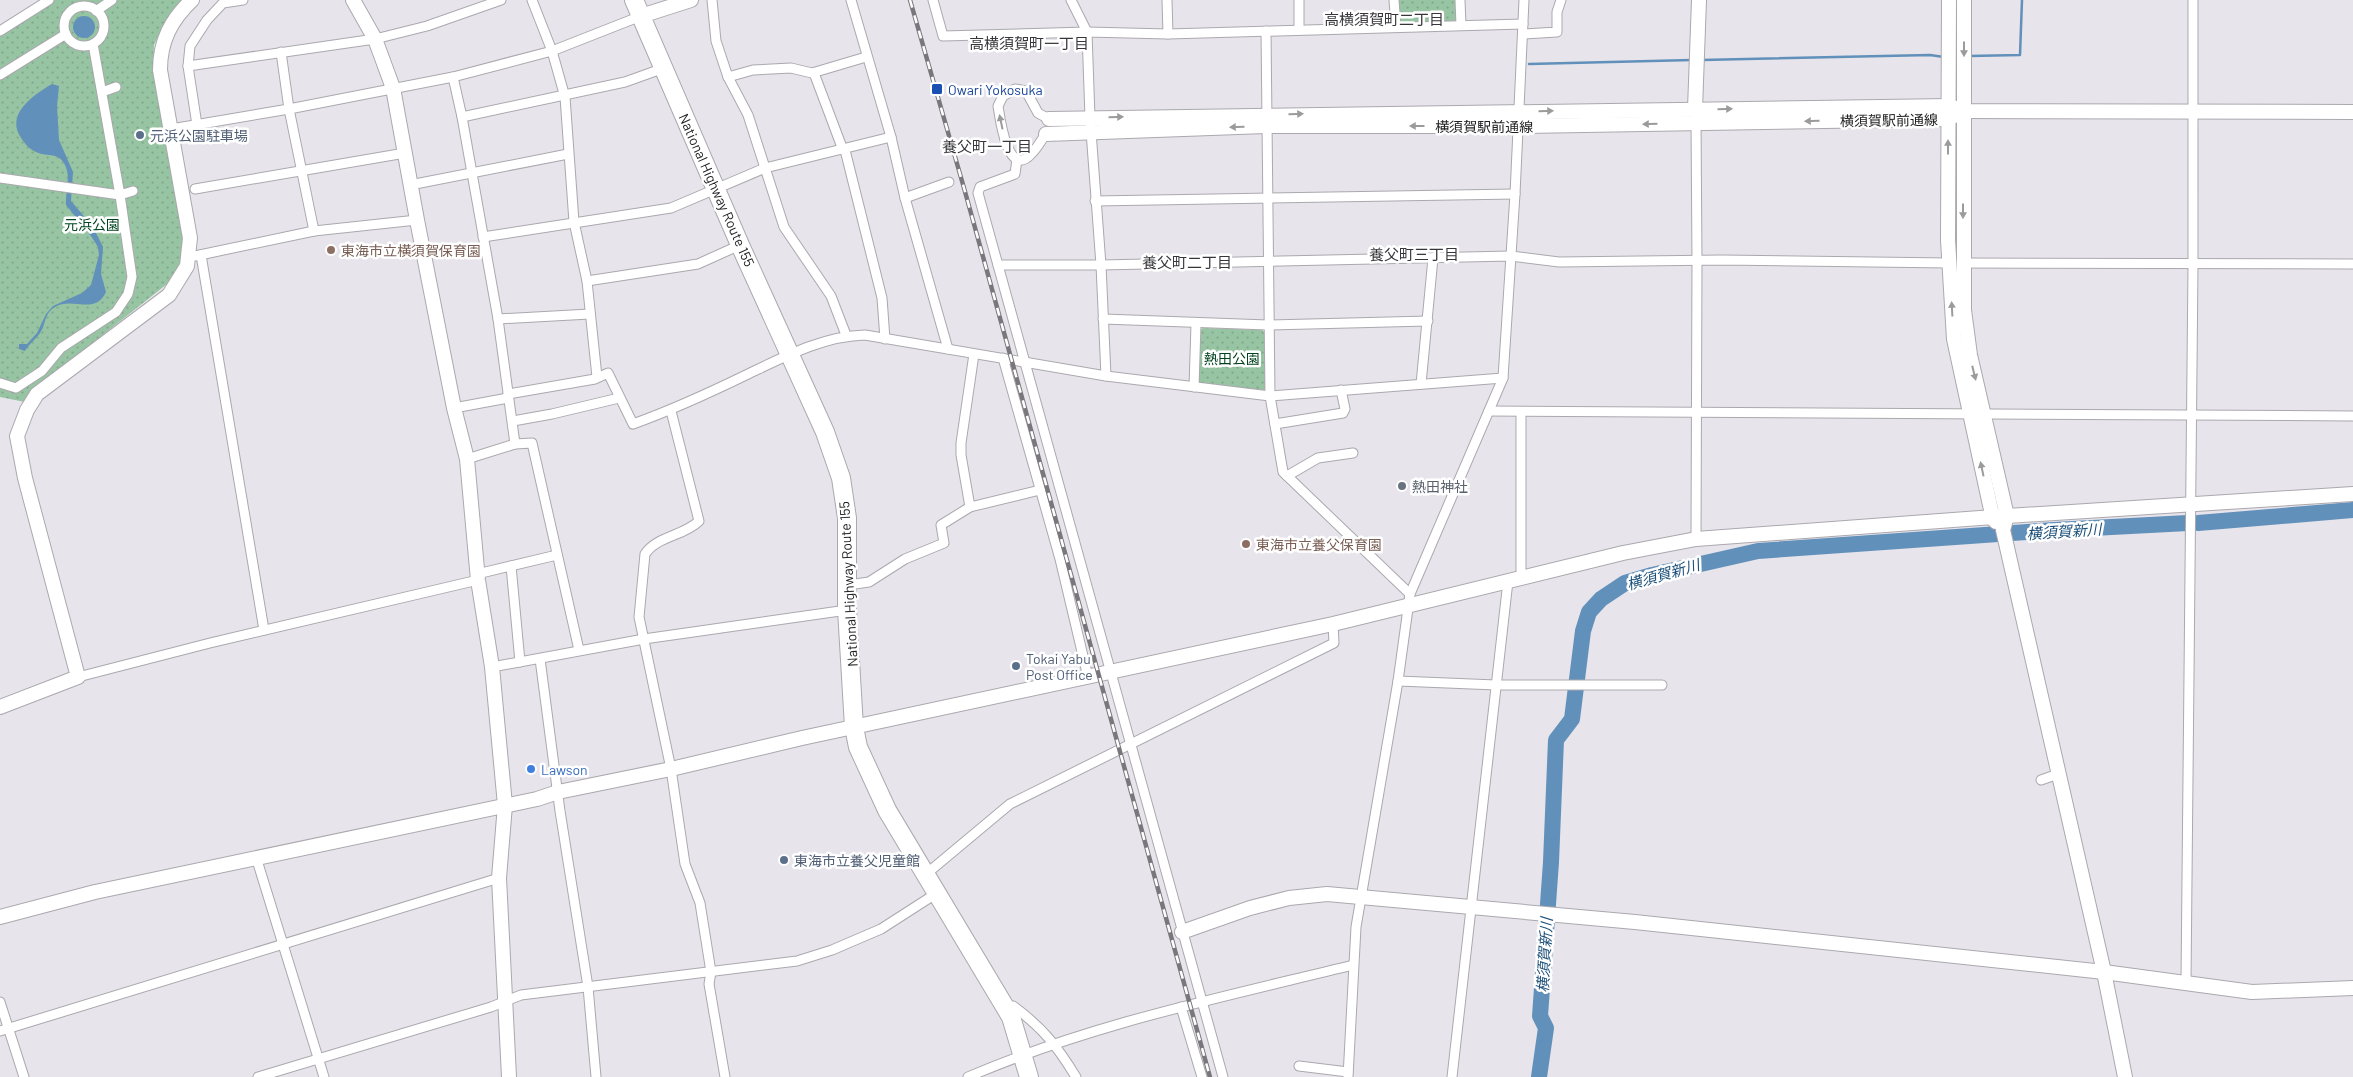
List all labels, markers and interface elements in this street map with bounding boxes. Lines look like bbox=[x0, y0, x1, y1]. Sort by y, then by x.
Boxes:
district label: 高横須賀町二丁目 bbox=[1324, 10, 1444, 28]
district label: 高横須賀町一丁目 bbox=[969, 34, 1089, 52]
one-way arrow bbox=[1960, 41, 1968, 57]
place label: Owari Yokosuka bbox=[948, 81, 1043, 98]
marker: Owari Yokosuka bbox=[930, 82, 944, 96]
one-way arrow bbox=[1718, 105, 1734, 113]
one-way arrow bbox=[1538, 107, 1554, 115]
one-way arrow bbox=[1288, 110, 1304, 118]
street label: National Highway Route 155 bbox=[676, 111, 758, 269]
street label: 横須賀駅前通線 bbox=[1840, 111, 1938, 129]
one-way arrow bbox=[1108, 113, 1124, 121]
one-way arrow bbox=[997, 114, 1005, 129]
one-way arrow bbox=[1804, 117, 1820, 125]
street label: 横須賀駅前通線 bbox=[1435, 118, 1533, 135]
one-way arrow bbox=[1641, 120, 1657, 128]
one-way arrow bbox=[1409, 122, 1425, 130]
one-way arrow bbox=[1229, 123, 1245, 131]
place label: 元浜公園駐車場 bbox=[150, 127, 248, 144]
marker: 元浜公園駐車場 bbox=[134, 129, 146, 141]
district label: 養父町一丁目 bbox=[942, 137, 1032, 155]
one-way arrow bbox=[1944, 139, 1952, 155]
one-way arrow bbox=[1959, 203, 1967, 219]
park label: 元浜公園 bbox=[64, 216, 120, 233]
place label: 東海市立横須賀保育園 bbox=[341, 242, 481, 259]
marker: 東海市立横須賀保育園 bbox=[325, 244, 337, 256]
district label: 養父町三丁目 bbox=[1369, 245, 1459, 263]
district label: 養父町二丁目 bbox=[1142, 253, 1232, 271]
one-way arrow bbox=[1948, 301, 1956, 317]
park label: 熱田公園 bbox=[1204, 350, 1260, 367]
one-way arrow bbox=[1970, 365, 1978, 380]
one-way arrow bbox=[1978, 461, 1986, 476]
place label: 熱田神社 bbox=[1412, 478, 1468, 495]
marker: 熱田神社 bbox=[1396, 480, 1408, 492]
street label: National Highway Route 155 bbox=[835, 501, 861, 667]
water label: 横須賀新川 bbox=[2026, 519, 2104, 543]
place label: 東海市立養父保育園 bbox=[1256, 536, 1382, 553]
marker: 東海市立養父保育園 bbox=[1240, 538, 1252, 550]
water label: 横須賀新川 bbox=[1624, 554, 1703, 593]
place label: Tokai Yabu Post Office bbox=[1026, 650, 1093, 683]
marker: Tokai Yabu Post Office bbox=[1010, 660, 1022, 672]
place label: Lawson bbox=[541, 761, 588, 778]
marker: Lawson bbox=[525, 763, 537, 775]
place label: 東海市立養父児童館 bbox=[794, 852, 920, 869]
marker: 東海市立養父児童館 bbox=[778, 854, 790, 866]
water label: 横須賀新川 bbox=[1533, 915, 1555, 993]

